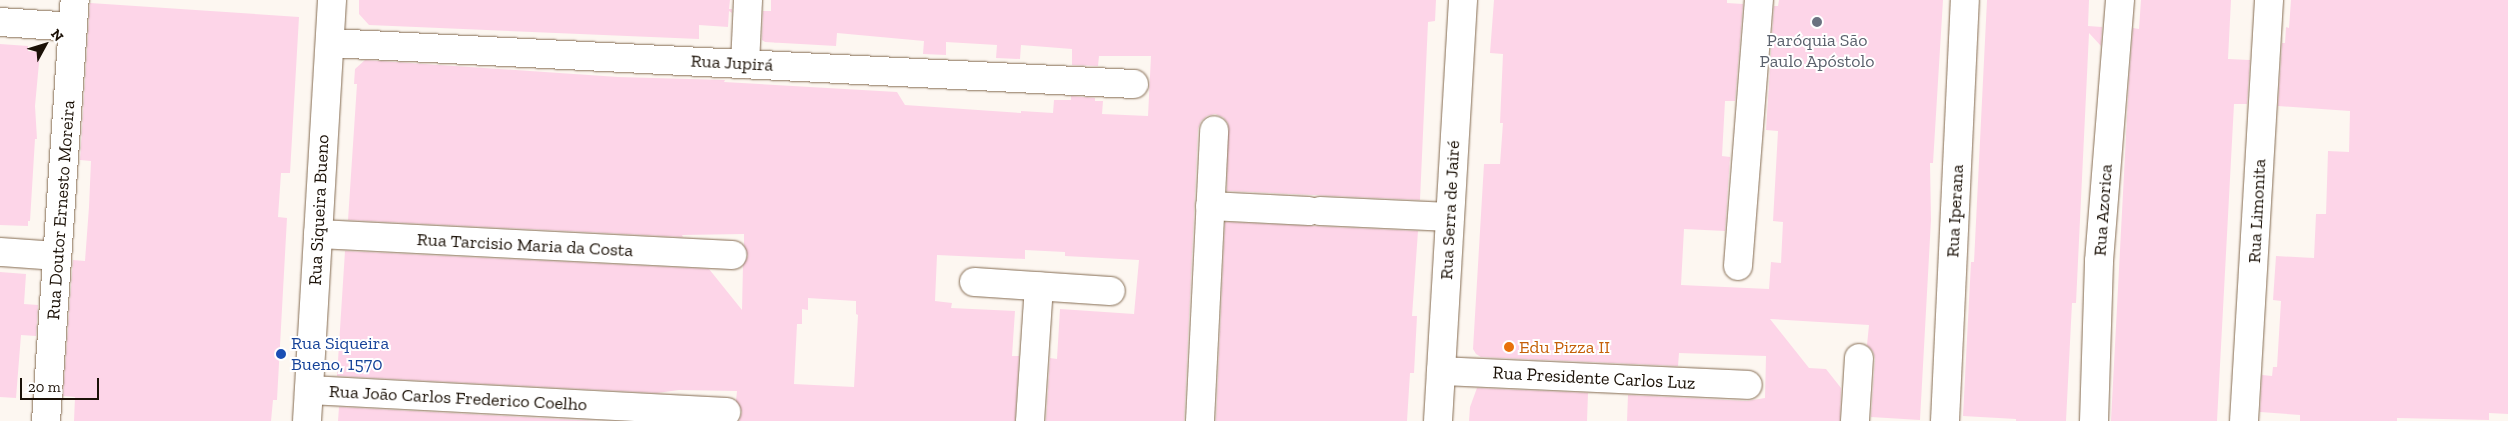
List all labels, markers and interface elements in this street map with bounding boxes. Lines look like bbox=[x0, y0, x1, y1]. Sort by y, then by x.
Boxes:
marker: Paróquia São Paulo Apóstolo bbox=[1811, 16, 1823, 28]
north arrow bbox=[20, 20, 70, 70]
text: N bbox=[47, 26, 67, 45]
place label: Paróquia São Paulo Apóstolo bbox=[1759, 30, 1875, 72]
street label: Rua Jupirá bbox=[690, 50, 774, 76]
street label: Rua Doutor Ernesto Moreira bbox=[43, 99, 79, 321]
street label: Rua Siqueira Bueno bbox=[304, 134, 334, 286]
street label: Rua Serra de Jairé bbox=[1436, 140, 1464, 280]
street label: Rua Limonita bbox=[2243, 158, 2271, 264]
street label: Rua Azorica bbox=[2089, 163, 2117, 257]
street label: Rua Iperana bbox=[1942, 164, 1968, 258]
street label: Rua Tarcisio Maria da Costa bbox=[416, 229, 634, 261]
place label: Rua Siqueira Bueno, 1570 bbox=[291, 333, 389, 376]
place label: Edu Pizza II bbox=[1519, 336, 1610, 358]
marker: Edu Pizza II bbox=[1503, 341, 1515, 353]
marker: Rua Siqueira Bueno, 1570 bbox=[275, 348, 287, 360]
street label: Rua Presidente Carlos Luz bbox=[1492, 362, 1696, 394]
scale bar bbox=[22, 368, 101, 400]
text: 20 m bbox=[28, 378, 61, 396]
street label: Rua João Carlos Frederico Coelho bbox=[328, 380, 588, 416]

